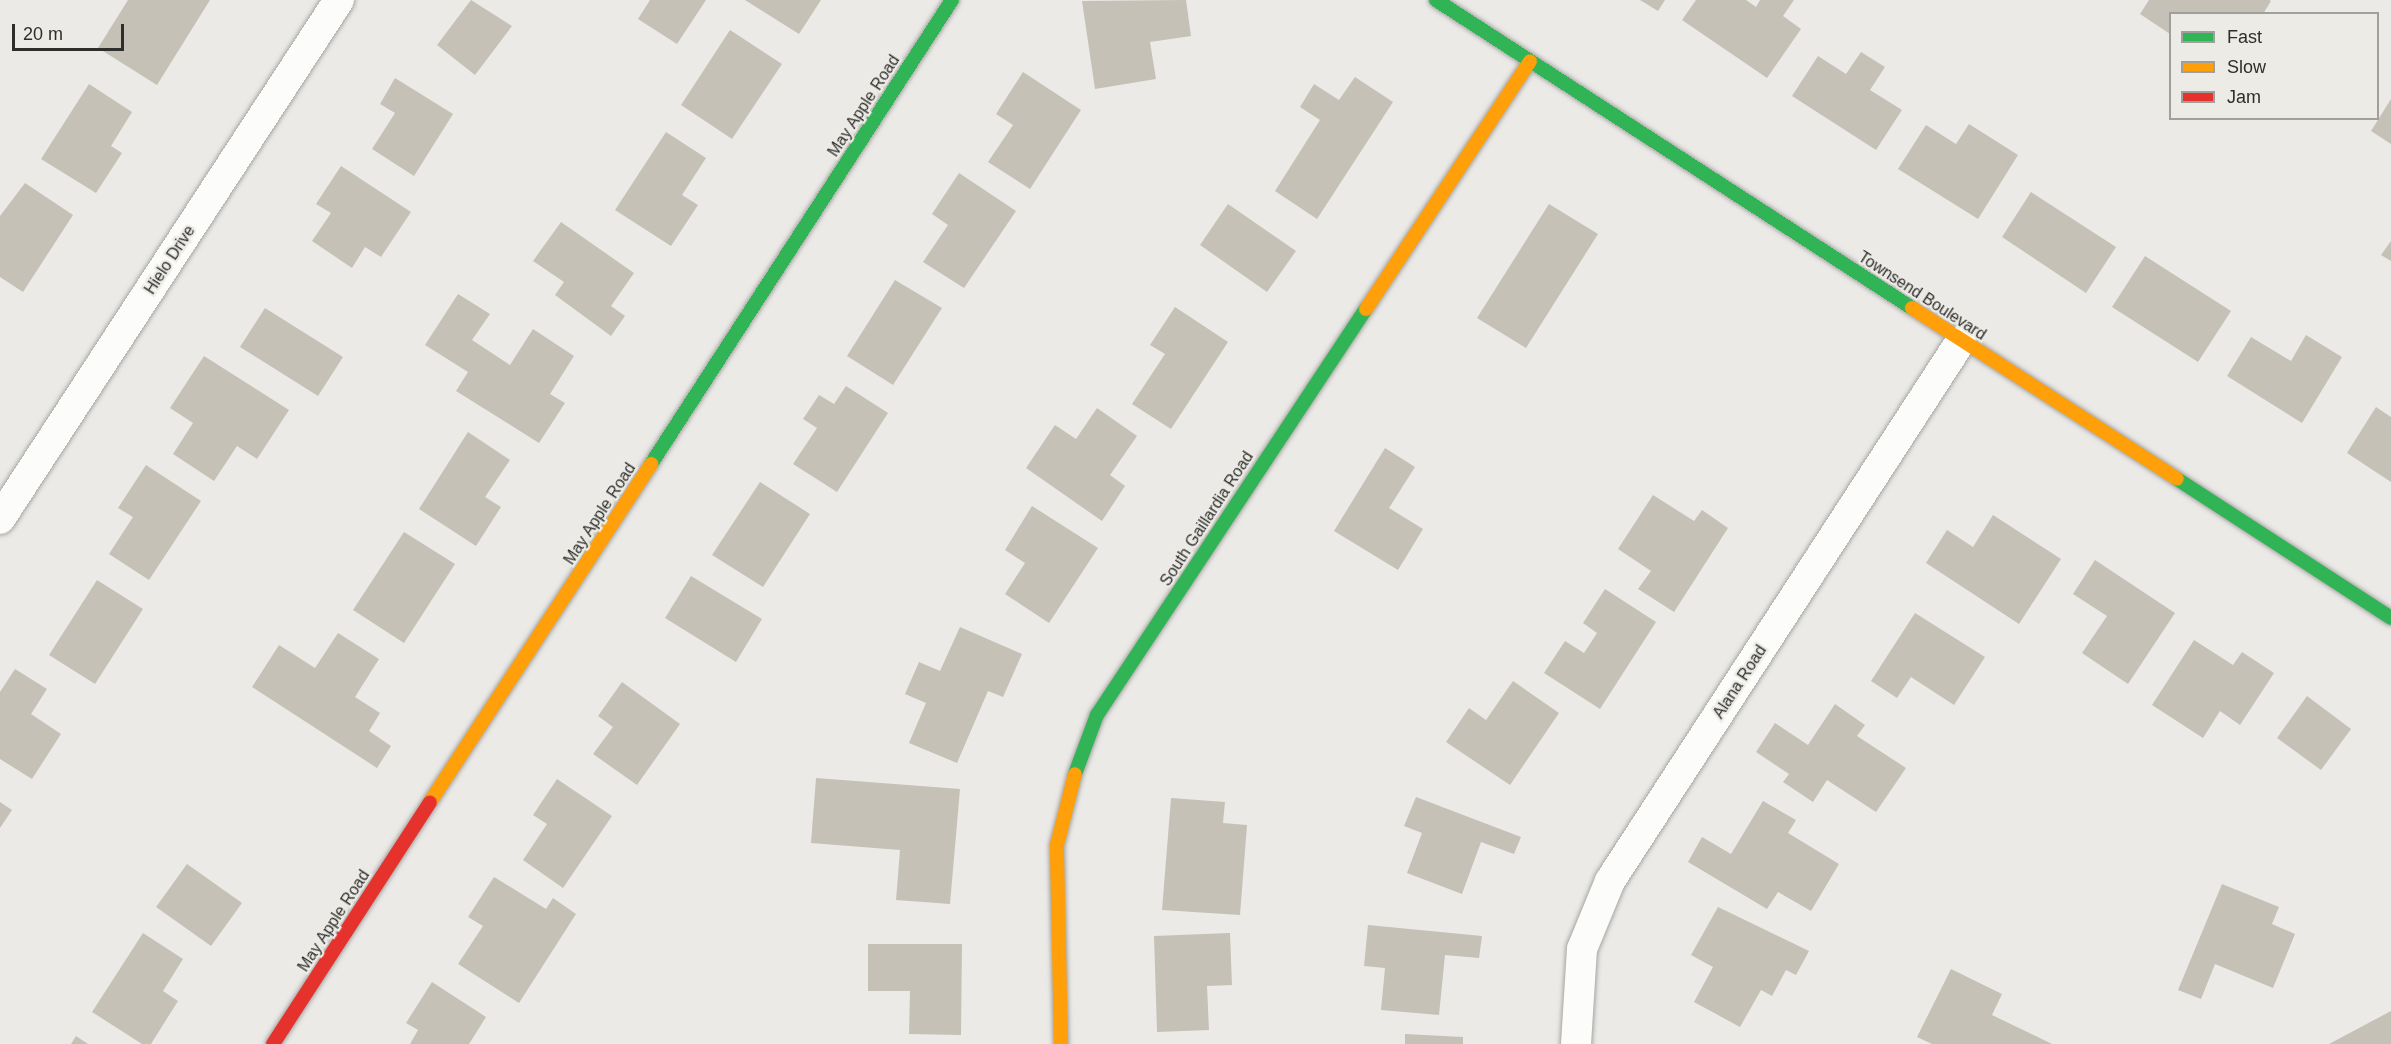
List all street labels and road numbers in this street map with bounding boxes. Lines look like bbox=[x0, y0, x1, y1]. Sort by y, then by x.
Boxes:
street label: May Apple Road bbox=[824, 51, 904, 161]
street label: Hielo Drive bbox=[141, 222, 199, 298]
street label: Townsend Boulevard bbox=[1854, 247, 1990, 345]
street label: South Gaillardia Road bbox=[1156, 448, 1258, 590]
street label: May Apple Road bbox=[560, 459, 640, 569]
street label: Alana Road bbox=[1709, 642, 1771, 722]
street label: May Apple Road bbox=[294, 866, 374, 976]

